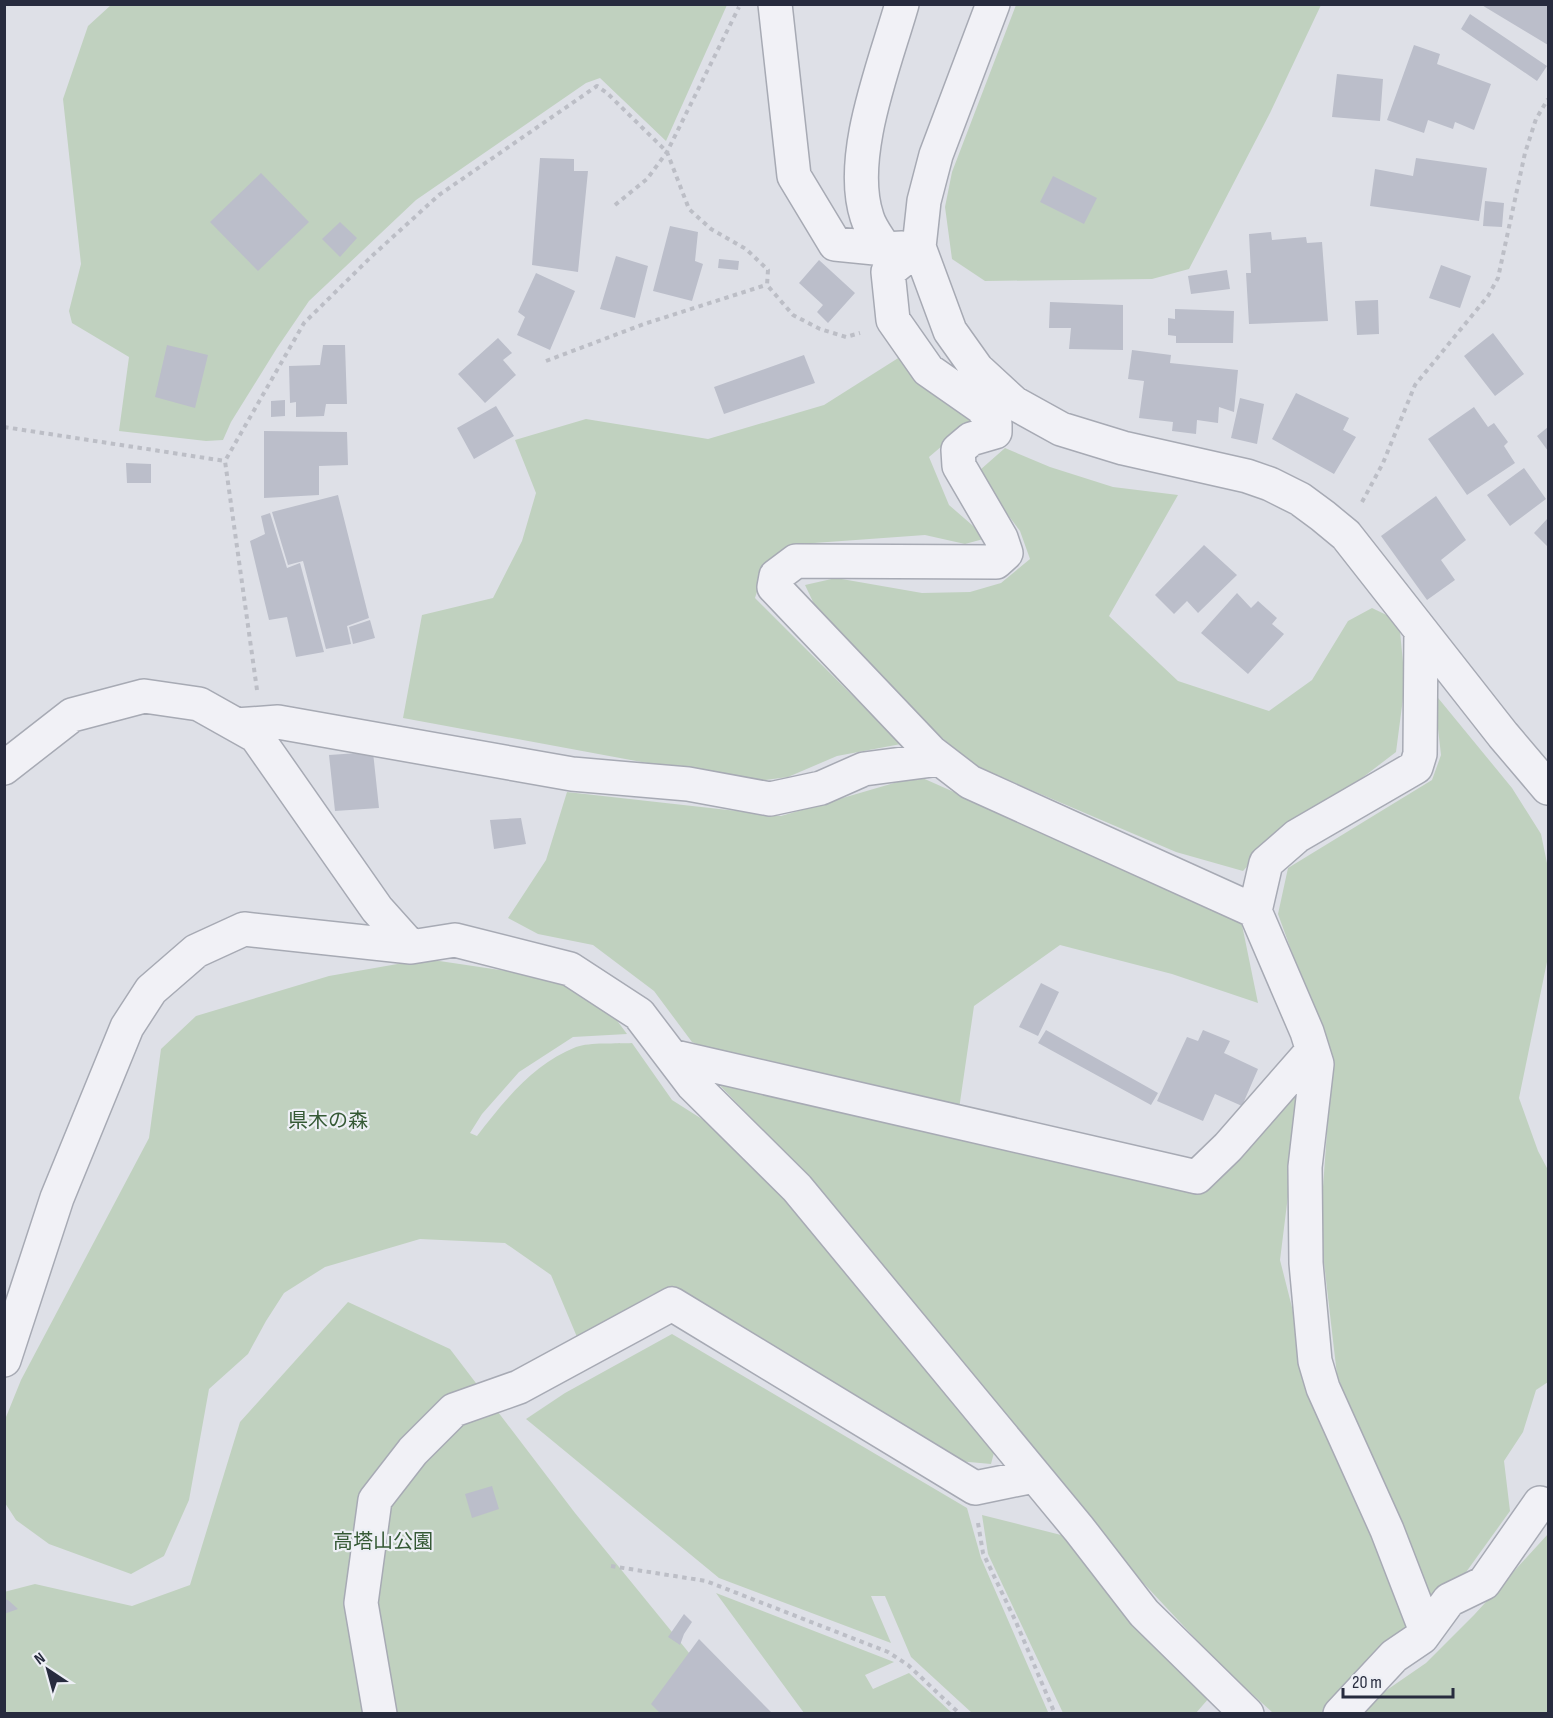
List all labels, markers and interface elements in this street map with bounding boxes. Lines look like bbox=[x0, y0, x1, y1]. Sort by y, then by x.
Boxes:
park label: 県木の森 bbox=[288, 1109, 368, 1133]
park label: 高塔山公園 bbox=[333, 1530, 433, 1554]
north arrow bbox=[18, 1640, 78, 1700]
text: N bbox=[31, 1649, 49, 1669]
scale bar bbox=[1343, 1661, 1452, 1699]
text: 20 m bbox=[1352, 1672, 1382, 1693]

